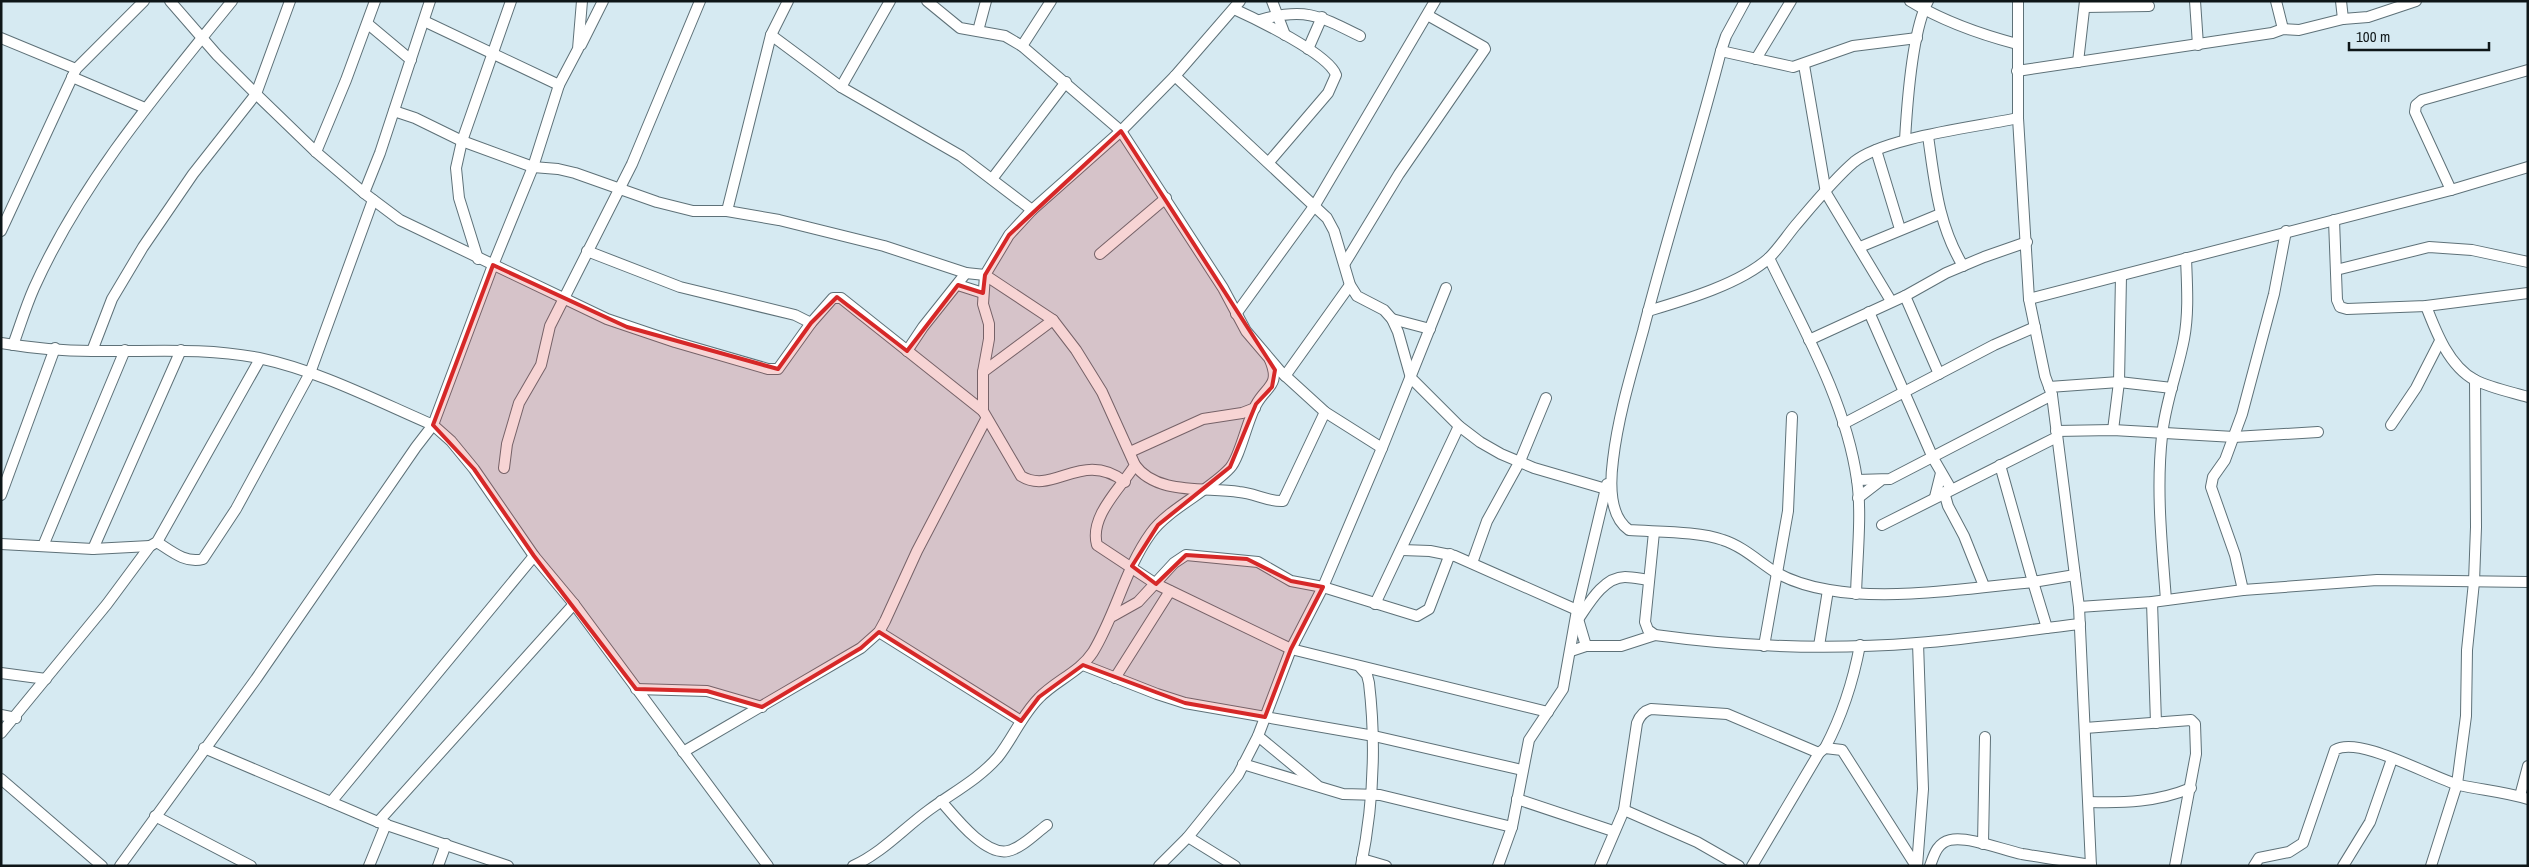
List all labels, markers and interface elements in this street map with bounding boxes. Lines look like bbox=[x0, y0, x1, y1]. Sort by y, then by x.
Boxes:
scale bar bbox=[2349, 20, 2489, 52]
text: 100 m bbox=[2356, 26, 2390, 47]

